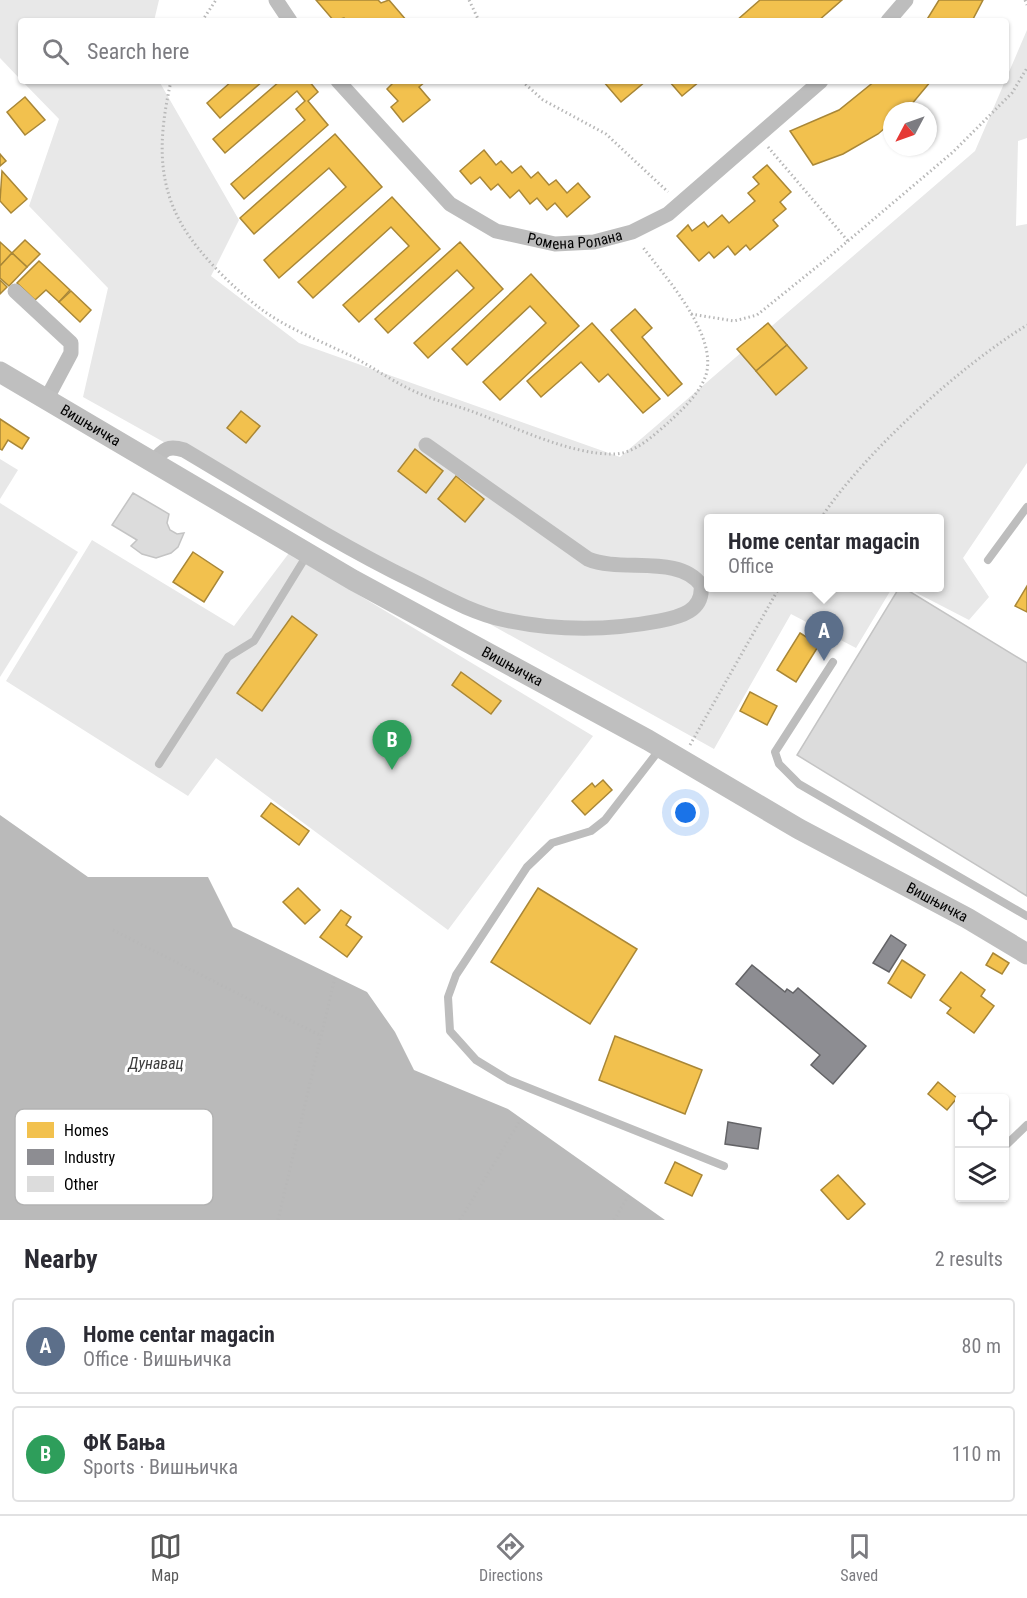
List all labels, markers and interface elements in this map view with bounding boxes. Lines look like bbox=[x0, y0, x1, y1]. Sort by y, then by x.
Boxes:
search box bbox=[18, 18, 1009, 84]
icon: search bbox=[39, 35, 72, 68]
text: Search here bbox=[87, 39, 189, 64]
north arrow bbox=[883, 102, 937, 156]
street label: Ромена Ролана bbox=[526, 226, 624, 253]
street label: Вишњичка bbox=[57, 401, 124, 450]
popup bbox=[704, 514, 944, 592]
text: Home centar magacin bbox=[728, 529, 920, 554]
text: Office bbox=[728, 554, 774, 578]
pin: A bbox=[804, 612, 844, 661]
street label: Вишњичка bbox=[479, 643, 546, 690]
pin: B bbox=[372, 720, 412, 770]
your location bbox=[671, 798, 700, 827]
street label: Вишњичка bbox=[903, 879, 971, 926]
water label: Дунавац bbox=[127, 1054, 184, 1073]
map controls bbox=[955, 1094, 1009, 1202]
button: locate bbox=[955, 1094, 1009, 1148]
legend bbox=[15, 1109, 213, 1205]
text: Homes bbox=[64, 1121, 109, 1140]
text: Industry bbox=[64, 1148, 115, 1167]
button: layers bbox=[955, 1148, 1009, 1202]
text: Other bbox=[64, 1175, 99, 1194]
text: Nearby bbox=[24, 1244, 98, 1274]
text: 2 results bbox=[935, 1247, 1003, 1271]
text: Home centar magacin bbox=[83, 1322, 275, 1347]
text: A bbox=[40, 1334, 51, 1358]
text: 80 m bbox=[962, 1334, 1001, 1358]
text: Office · Вишњичка bbox=[83, 1347, 232, 1371]
text: ФК Бања bbox=[83, 1430, 165, 1455]
text: B bbox=[40, 1442, 51, 1466]
text: 110 m bbox=[952, 1442, 1001, 1466]
text: Sports · Вишњичка bbox=[83, 1455, 238, 1479]
tab: Map bbox=[149, 1530, 182, 1585]
tab: Directions bbox=[479, 1530, 543, 1585]
tab: Saved bbox=[840, 1530, 878, 1585]

